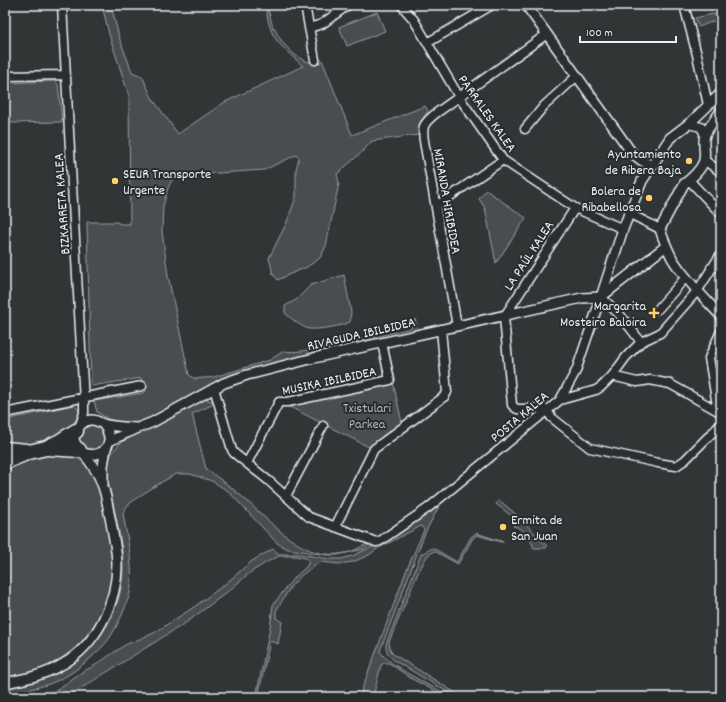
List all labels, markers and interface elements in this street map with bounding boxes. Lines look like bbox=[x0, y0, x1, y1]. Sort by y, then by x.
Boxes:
scale bar bbox=[580, 18, 676, 44]
text: 100 m bbox=[586, 25, 613, 42]
street label: PARRALES KALEA bbox=[452, 71, 521, 157]
place label: Ayuntamiento de Ribera Baja bbox=[605, 145, 681, 181]
street label: MIRANDA HIRIBIDEA bbox=[427, 147, 465, 256]
street label: BIZKARRETA KALEA bbox=[49, 152, 77, 255]
marker: Ayuntamiento de Ribera Baja bbox=[684, 156, 694, 166]
place label: SEUR Transporte Urgente bbox=[123, 165, 211, 201]
marker: SEUR Transporte Urgente bbox=[110, 176, 120, 186]
place label: Bolera de Ribabellosa bbox=[581, 182, 641, 218]
marker: Bolera de Ribabellosa bbox=[644, 193, 654, 203]
street label: LA PAÚL KALEA bbox=[500, 217, 560, 295]
place label: Margarita Mosteiro Baloira bbox=[560, 297, 646, 333]
marker: Margarita Mosteiro Baloira bbox=[649, 308, 659, 318]
street label: RIVAGUDA IBILBIDEA bbox=[305, 313, 418, 357]
street label: MUSIKA IBILBIDEA bbox=[280, 362, 379, 402]
street label: POSTA KALEA bbox=[487, 387, 554, 448]
park label: Txistulari Parkea bbox=[343, 399, 391, 435]
place label: Ermita de San Juan bbox=[511, 511, 562, 547]
marker: Ermita de San Juan bbox=[498, 522, 508, 532]

